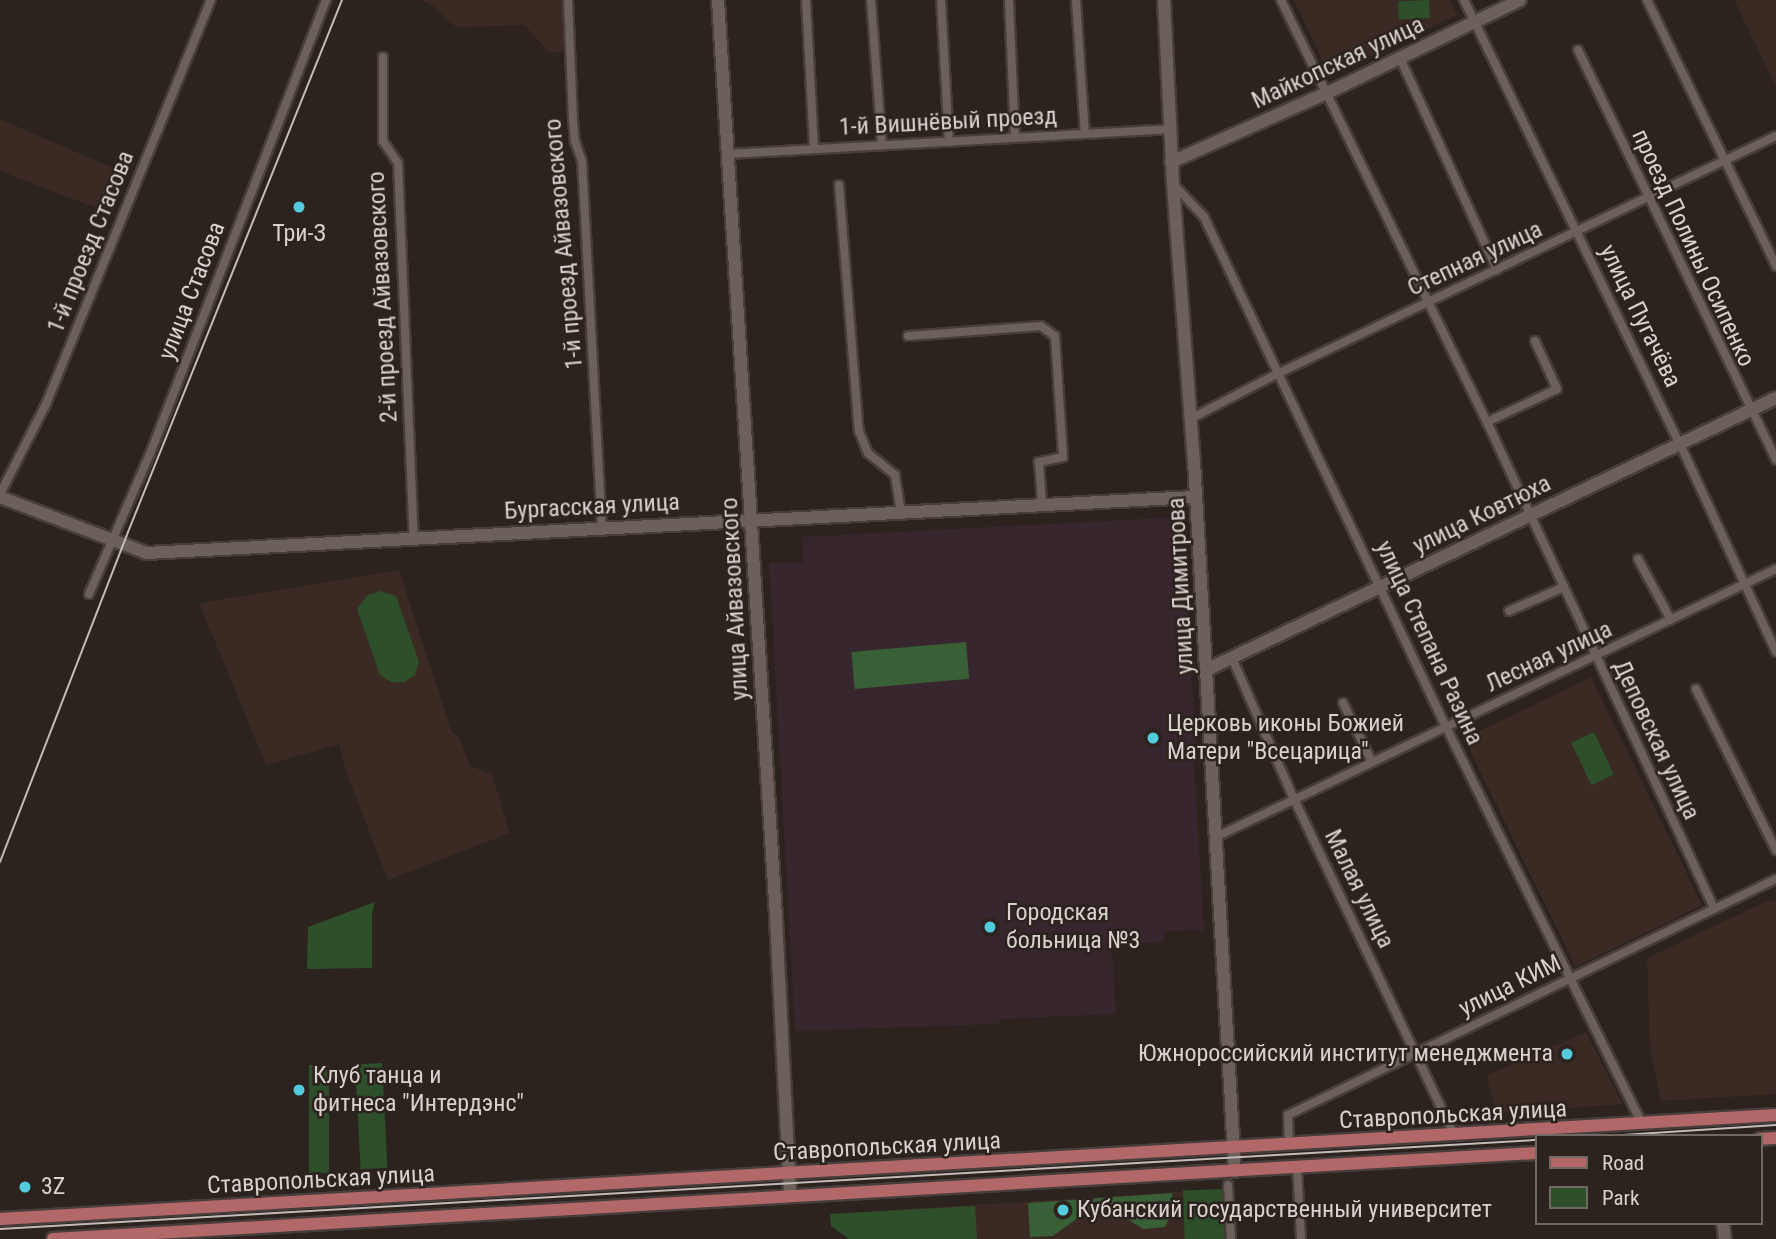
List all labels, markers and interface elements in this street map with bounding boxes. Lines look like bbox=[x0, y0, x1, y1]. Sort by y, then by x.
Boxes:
street label: Майкопская улица bbox=[1247, 11, 1429, 115]
street label: 1-й Вишнёвый проезд bbox=[838, 102, 1058, 142]
street label: 1-й проезд Айвазовского bbox=[539, 117, 589, 371]
street label: проезд Полины Осипенко bbox=[1625, 125, 1761, 371]
street label: 1-й проезд Стасова bbox=[41, 147, 141, 337]
street label: 2-й проезд Айвазовского bbox=[362, 171, 404, 423]
marker: Три-З bbox=[289, 197, 309, 217]
street label: Степная улица bbox=[1403, 215, 1547, 303]
street label: улица Стасова bbox=[153, 218, 231, 364]
place label: Три-З bbox=[272, 220, 326, 248]
street label: улица Пугачёва bbox=[1593, 240, 1687, 392]
street label: улица Ковтюха bbox=[1408, 469, 1556, 561]
street label: Бургасская улица bbox=[503, 488, 681, 526]
street label: улица Айвазовского bbox=[715, 497, 755, 701]
street label: улица Димитрова bbox=[1162, 497, 1200, 675]
street label: улица Степана Разина bbox=[1369, 536, 1489, 750]
street label: Лесная улица bbox=[1481, 615, 1617, 699]
street label: Деповская улица bbox=[1606, 656, 1706, 824]
place label: Церковь иконы Божией Матери "Всецарица" bbox=[1167, 710, 1404, 766]
marker: Церковь иконы Божией Матери "Всецарица" bbox=[1145, 730, 1161, 746]
street label: Малая улица bbox=[1318, 825, 1400, 953]
place label: Городская больница №3 bbox=[1006, 899, 1140, 955]
marker: Городская больница №3 bbox=[980, 917, 1000, 937]
street label: улица КИМ bbox=[1454, 949, 1566, 1023]
place label: Южнороссийский институт менеджмента bbox=[1138, 1040, 1553, 1068]
marker: Южнороссийский институт менеджмента bbox=[1559, 1046, 1575, 1062]
place label: Клуб танца и фитнеса "Интердэнс" bbox=[313, 1062, 524, 1118]
marker: Клуб танца и фитнеса "Интердэнс" bbox=[291, 1082, 307, 1098]
street label: Ставропольская улица bbox=[1338, 1095, 1568, 1135]
street label: Ставропольская улица bbox=[772, 1127, 1002, 1167]
legend bbox=[1534, 1134, 1762, 1225]
text: Road bbox=[1602, 1151, 1644, 1175]
street label: Ставропольская улица bbox=[206, 1160, 436, 1200]
place label: 3Z bbox=[41, 1173, 65, 1201]
marker: 3Z bbox=[15, 1177, 35, 1197]
text: Park bbox=[1602, 1186, 1639, 1210]
place label: Кубанский государственный университет bbox=[1077, 1196, 1492, 1224]
marker: Кубанский государственный университет bbox=[1055, 1202, 1071, 1218]

